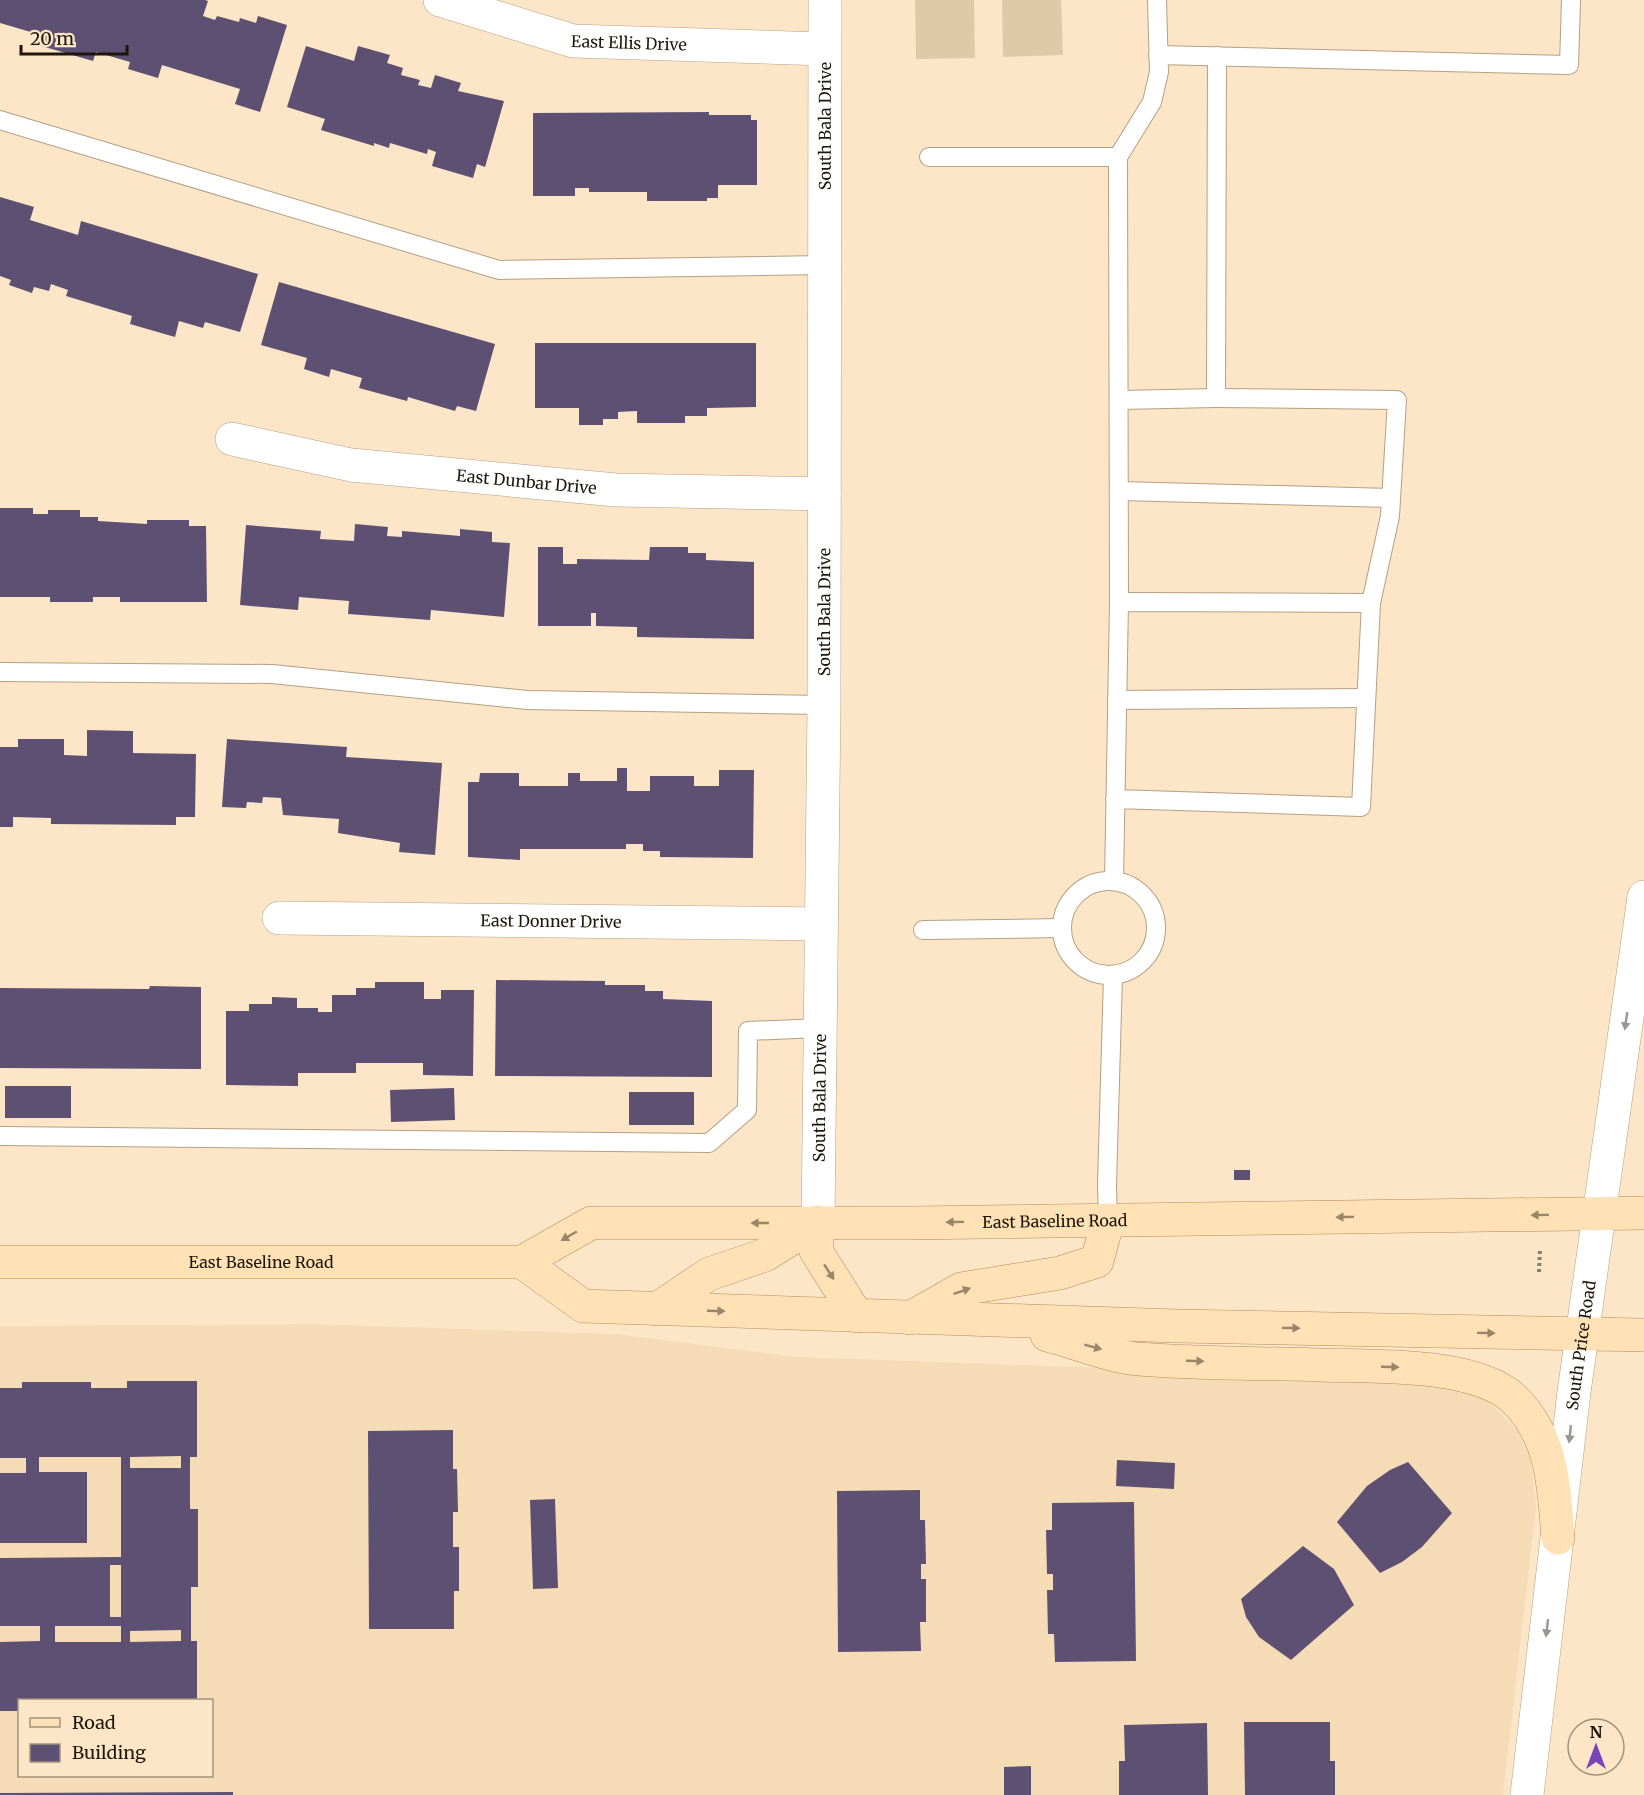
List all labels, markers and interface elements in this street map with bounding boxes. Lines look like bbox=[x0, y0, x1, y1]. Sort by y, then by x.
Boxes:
scale bar bbox=[21, 18, 128, 56]
text: 20 m bbox=[30, 27, 74, 50]
street label: East Ellis Drive bbox=[571, 31, 687, 55]
street label: South Bala Drive bbox=[815, 62, 835, 190]
street label: East Dunbar Drive bbox=[455, 465, 597, 498]
street label: South Bala Drive bbox=[814, 548, 834, 676]
street label: East Donner Drive bbox=[480, 910, 622, 932]
one-way arrow bbox=[1621, 1012, 1630, 1031]
street label: South Bala Drive bbox=[809, 1034, 830, 1162]
street label: East Baseline Road bbox=[982, 1210, 1128, 1232]
one-way arrow bbox=[1531, 1210, 1550, 1219]
one-way arrow bbox=[1336, 1212, 1355, 1222]
one-way arrow bbox=[946, 1217, 965, 1227]
one-way arrow bbox=[751, 1218, 770, 1228]
one-way arrow bbox=[560, 1231, 577, 1241]
street label: East Baseline Road bbox=[188, 1252, 334, 1272]
one-way arrow bbox=[823, 1264, 834, 1280]
street label: South Price Road bbox=[1562, 1279, 1600, 1411]
one-way arrow bbox=[953, 1286, 971, 1295]
one-way arrow bbox=[706, 1307, 725, 1316]
one-way arrow bbox=[1282, 1324, 1301, 1333]
one-way arrow bbox=[1477, 1328, 1496, 1337]
one-way arrow bbox=[1084, 1343, 1102, 1352]
one-way arrow bbox=[1185, 1356, 1204, 1365]
one-way arrow bbox=[1380, 1362, 1399, 1372]
one-way arrow bbox=[1565, 1425, 1574, 1444]
one-way arrow bbox=[1542, 1619, 1552, 1638]
legend bbox=[18, 1699, 213, 1777]
text: Road bbox=[72, 1711, 116, 1734]
north arrow bbox=[1566, 1717, 1626, 1777]
text: N bbox=[1590, 1722, 1603, 1742]
text: Building bbox=[72, 1741, 146, 1764]

